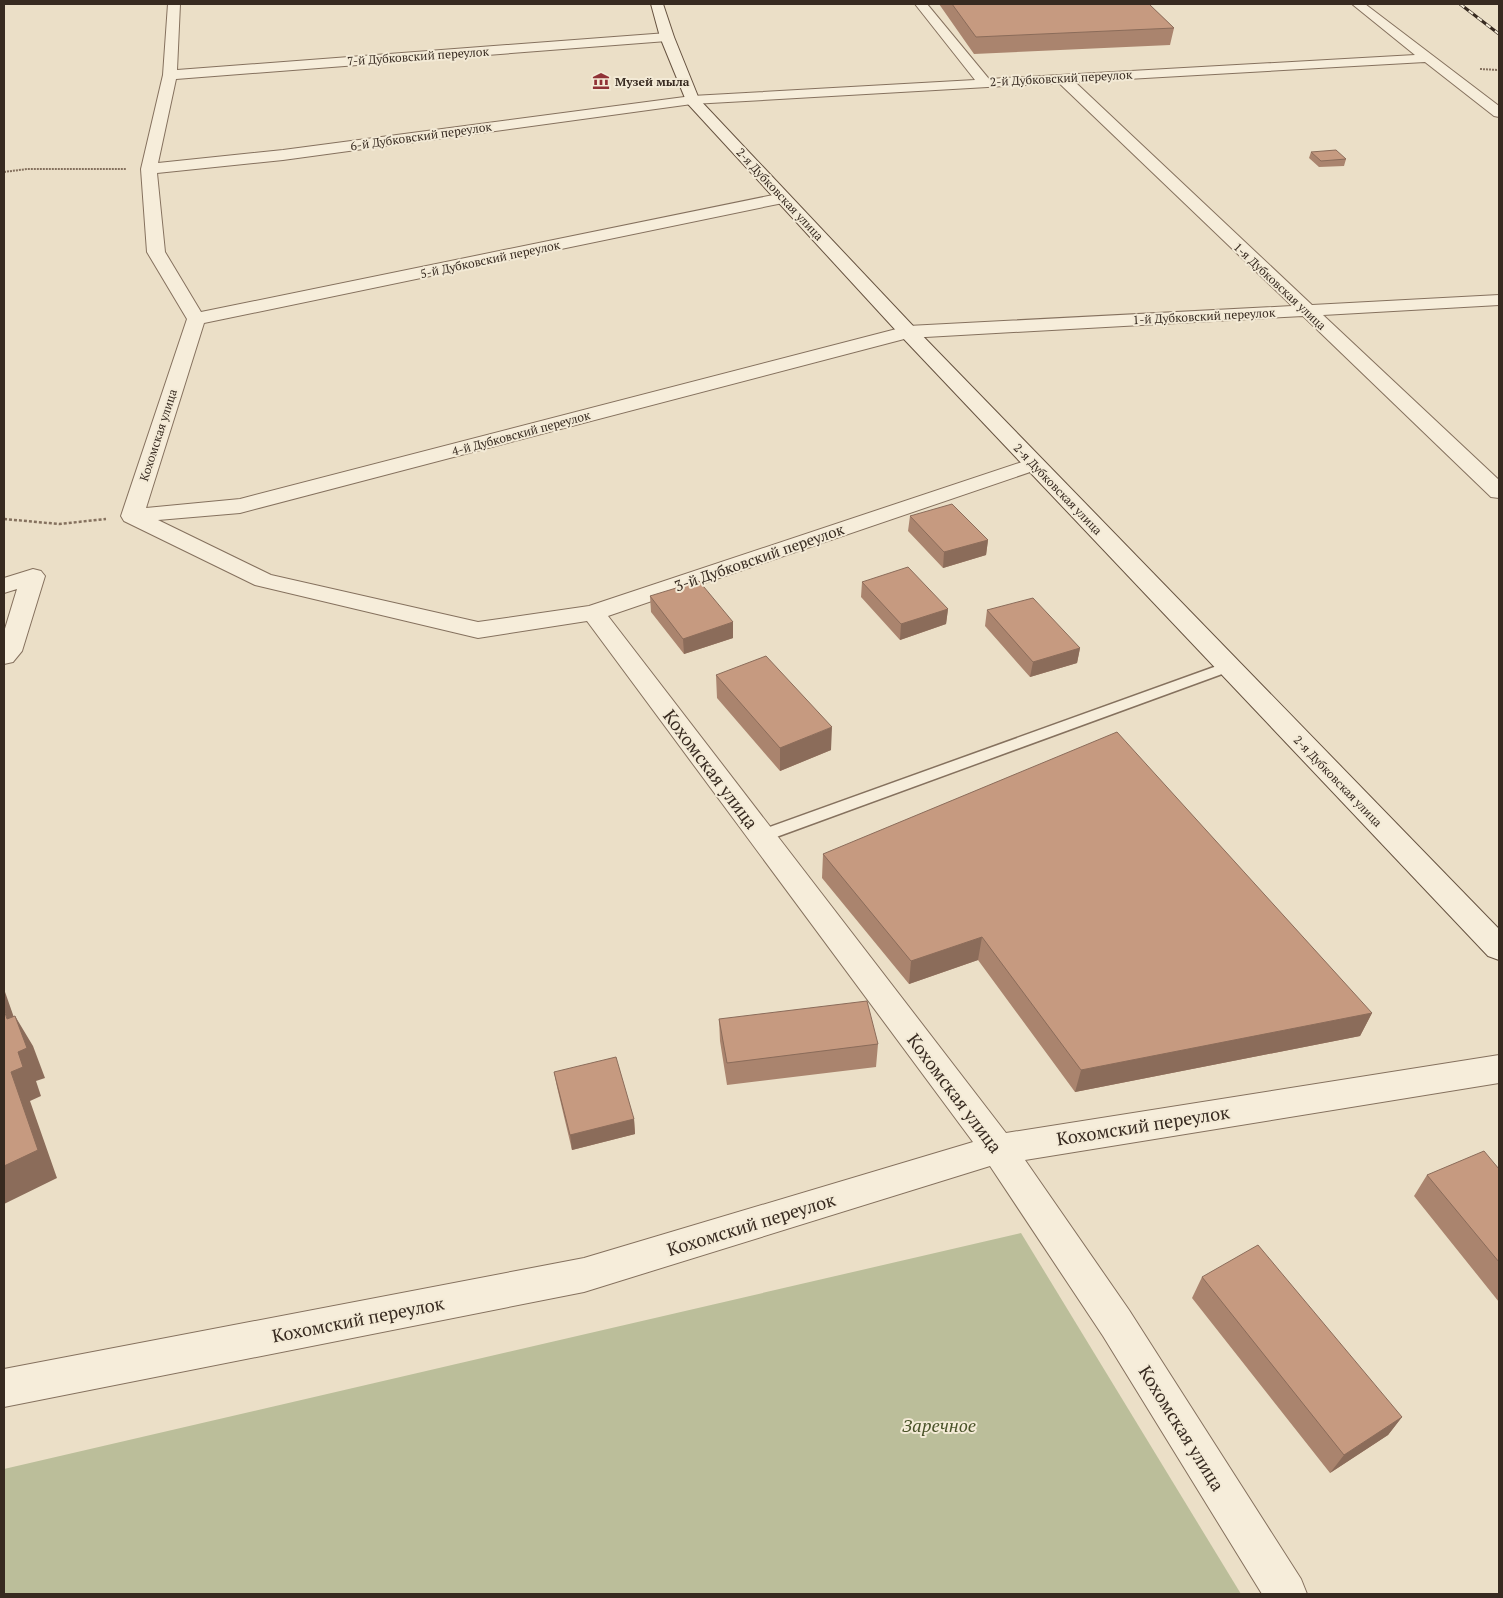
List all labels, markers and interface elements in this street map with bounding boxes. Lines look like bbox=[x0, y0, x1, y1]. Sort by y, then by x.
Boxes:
street label: 7-й Дубковский переулок bbox=[347, 44, 490, 68]
street label: 2-й Дубковский переулок bbox=[989, 67, 1133, 89]
museum icon: Музей мыла bbox=[591, 71, 611, 91]
place label: Музей мыла bbox=[615, 74, 690, 89]
street label: 6-й Дубковский переулок bbox=[349, 119, 493, 153]
street label: 2-я Дубковская улица bbox=[733, 145, 827, 243]
street label: 5-й Дубковский переулок bbox=[419, 237, 562, 281]
street label: 1-я Дубковская улица bbox=[1231, 239, 1329, 333]
street label: 1-й Дубковский переулок bbox=[1132, 305, 1276, 327]
street label: Кохомская улица bbox=[136, 387, 180, 483]
street label: 4-й Дубковский переулок bbox=[450, 407, 592, 459]
street label: 2-я Дубковская улица bbox=[1011, 440, 1105, 538]
street label: 3-й Дубковский переулок bbox=[671, 518, 847, 595]
street label: Кохомская улица bbox=[658, 704, 764, 834]
street label: 2-я Дубковская улица bbox=[1291, 732, 1385, 830]
street label: Кохомская улица bbox=[902, 1028, 1008, 1158]
street label: Кохомский переулок bbox=[1055, 1099, 1231, 1151]
street label: Кохомский переулок bbox=[664, 1187, 838, 1261]
street label: Кохомский переулок bbox=[270, 1291, 446, 1347]
street label: Кохомская улица bbox=[1134, 1361, 1230, 1495]
park label: Заречное bbox=[902, 1413, 976, 1437]

